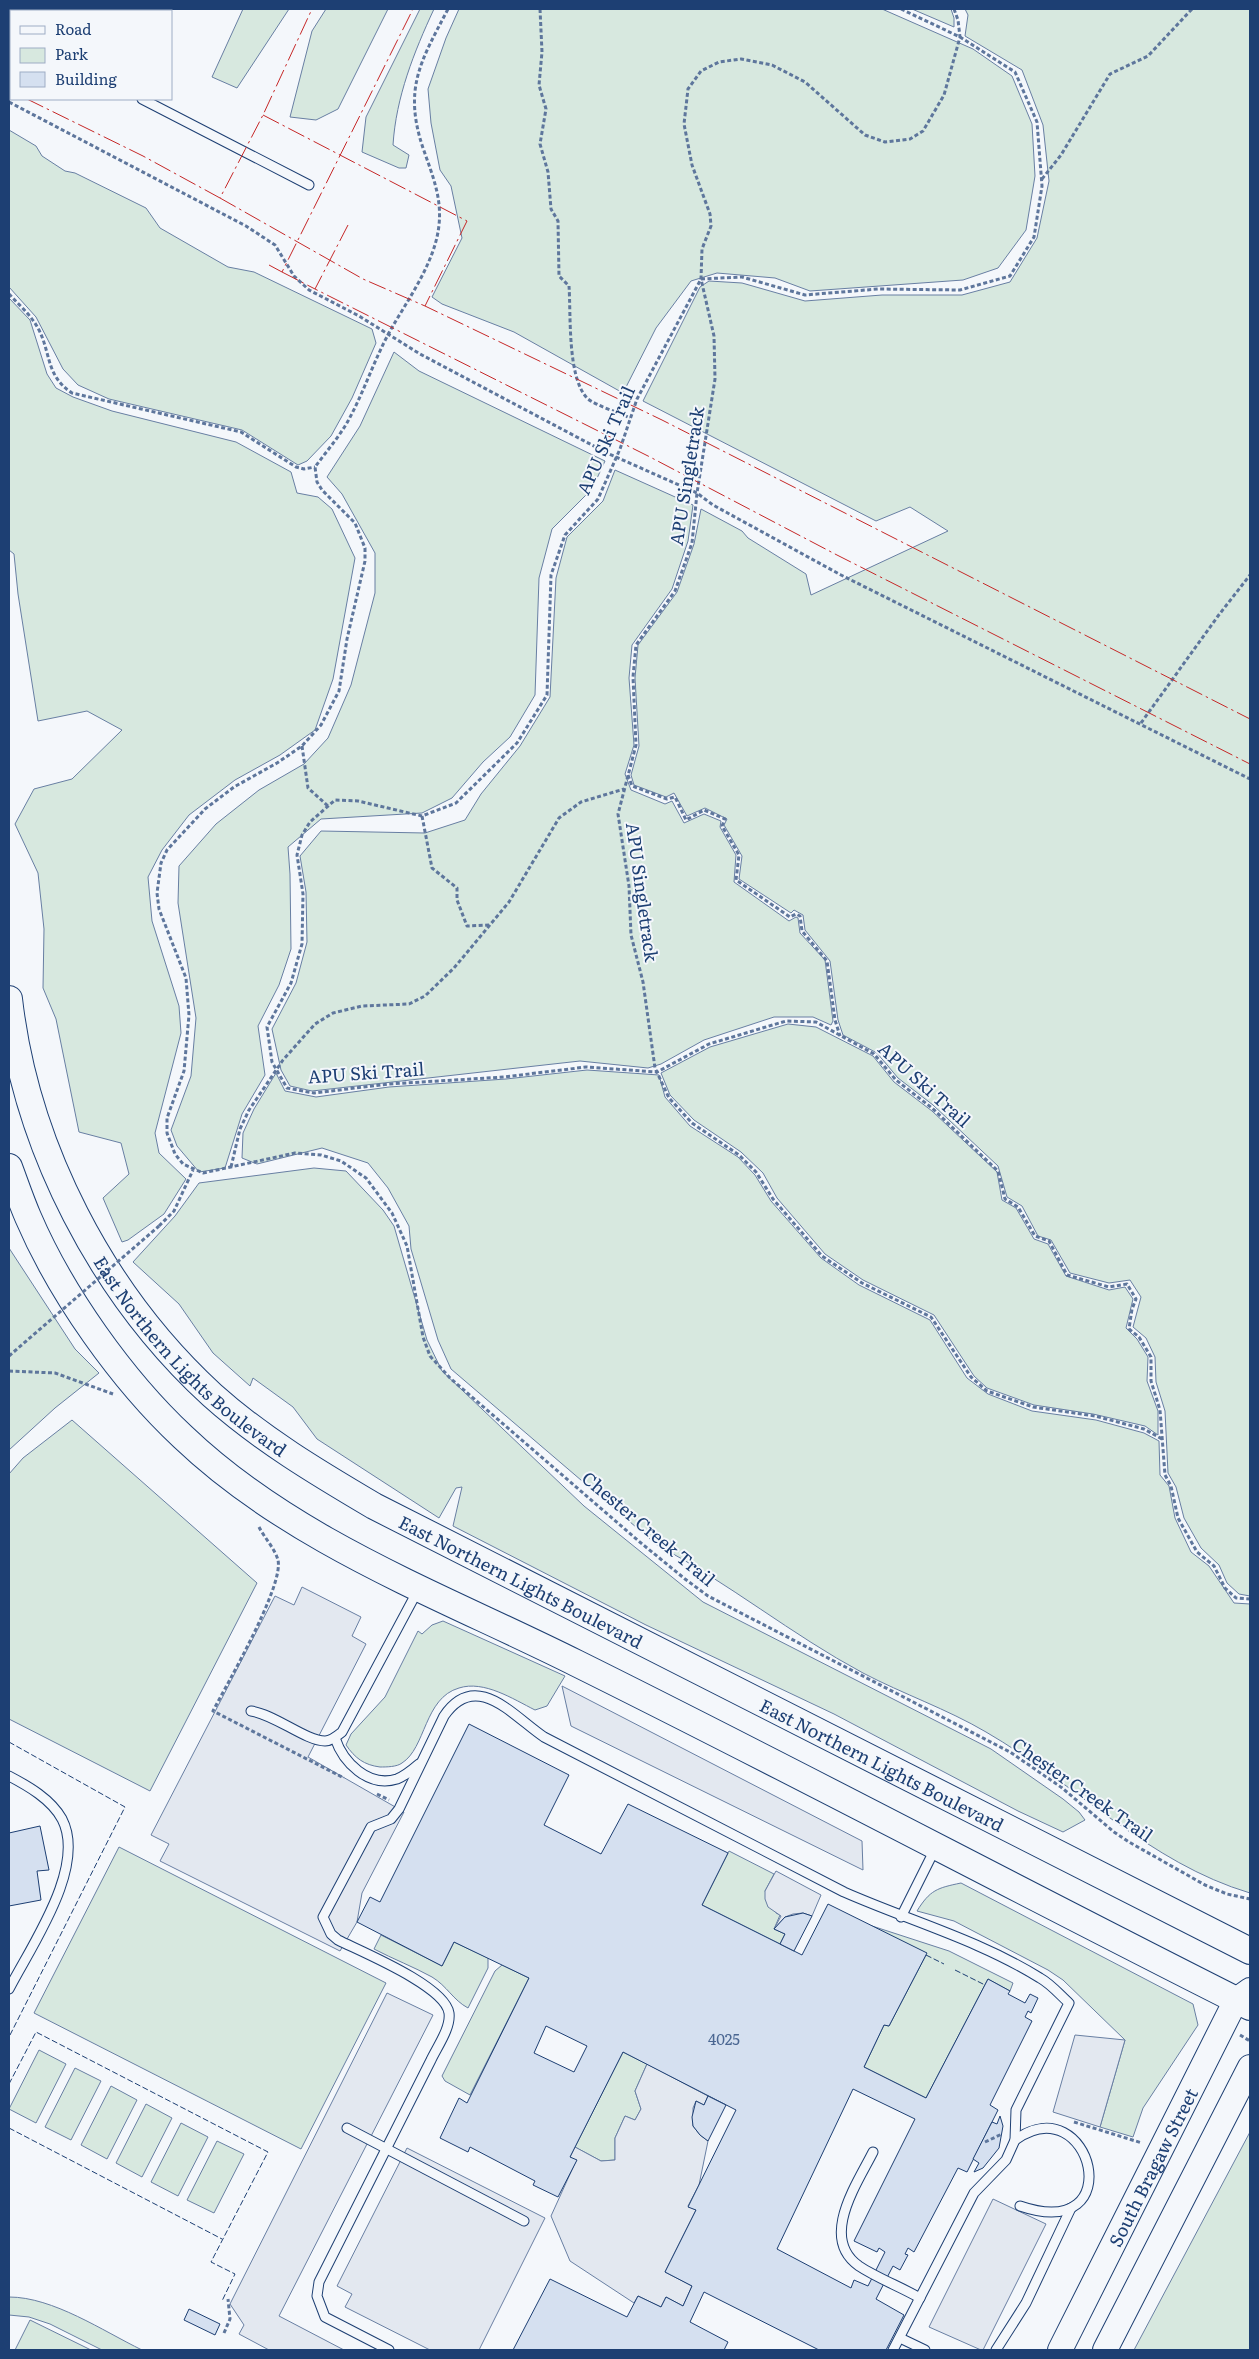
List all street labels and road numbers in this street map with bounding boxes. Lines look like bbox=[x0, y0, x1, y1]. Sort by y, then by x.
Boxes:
street label: APU Ski Trail bbox=[569, 381, 641, 499]
street label: APU Singletrack bbox=[662, 403, 710, 548]
street label: APU Singletrack bbox=[620, 821, 666, 964]
street label: APU Ski Trail bbox=[873, 1035, 977, 1133]
street label: APU Ski Trail bbox=[307, 1054, 425, 1090]
street label: East Northern Lights Boulevard bbox=[88, 1250, 293, 1462]
street label: Chester Creek Trail bbox=[576, 1464, 722, 1592]
street label: East Northern Lights Boulevard bbox=[394, 1507, 648, 1654]
street label: East Northern Lights Boulevard bbox=[756, 1691, 1009, 1838]
street label: Chester Creek Trail bbox=[1007, 1730, 1159, 1848]
street label: South Bragaw Street bbox=[1101, 2082, 1204, 2251]

